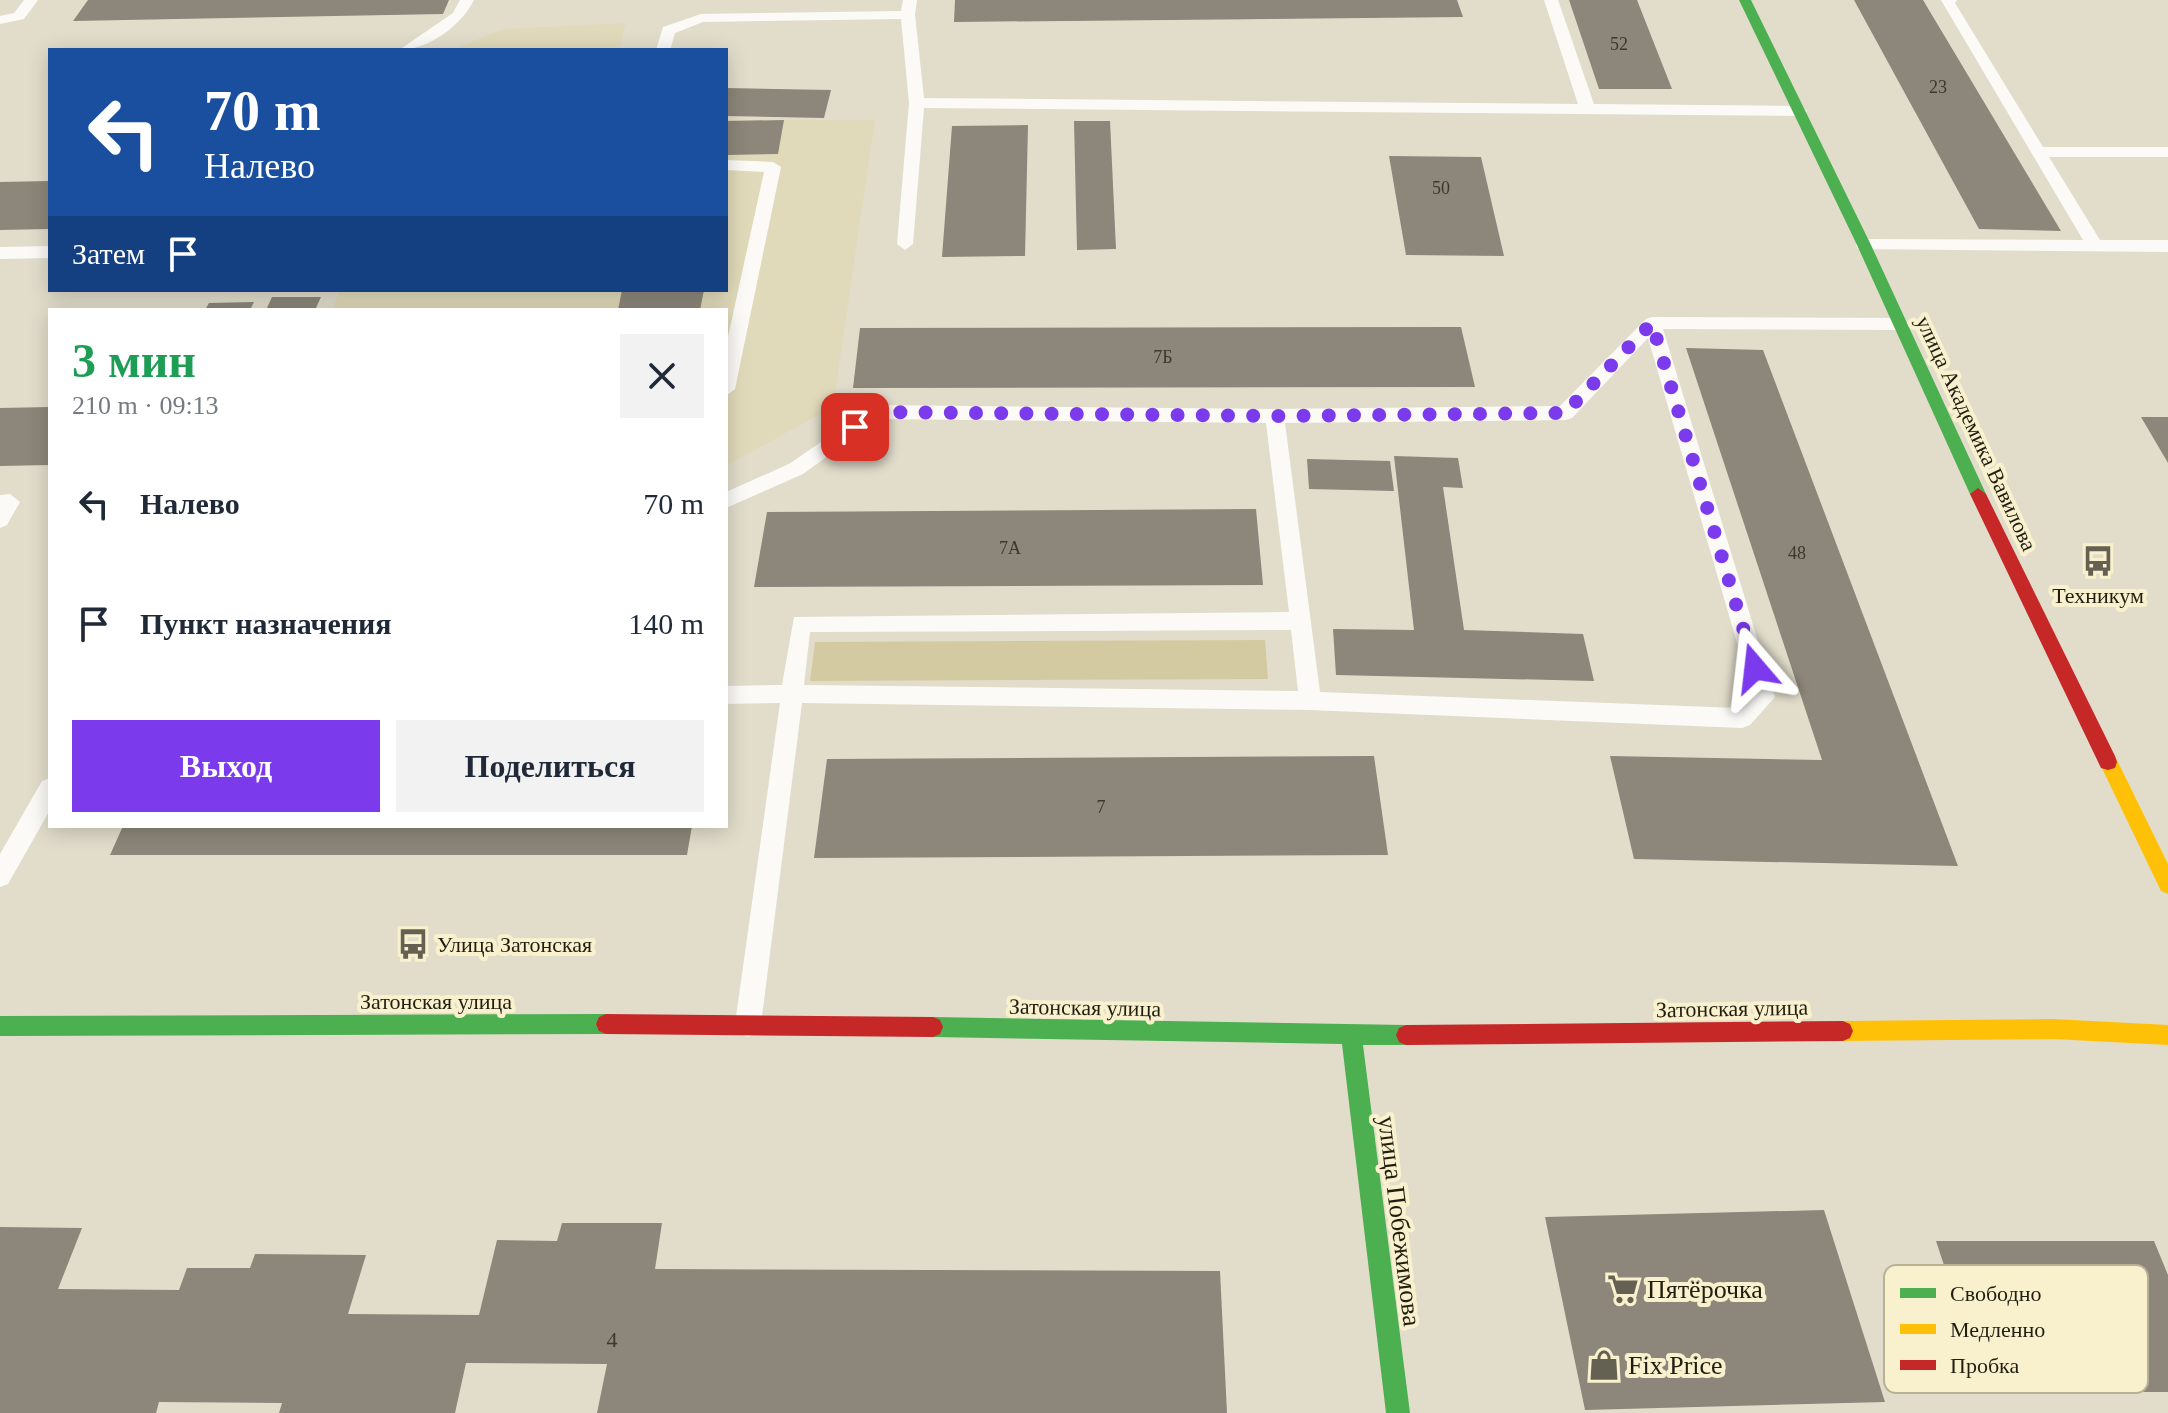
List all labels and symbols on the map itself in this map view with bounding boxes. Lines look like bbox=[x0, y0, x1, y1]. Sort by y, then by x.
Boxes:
house number: 52 bbox=[1610, 34, 1628, 54]
house number: 23 bbox=[1929, 77, 1947, 97]
house number: 50 bbox=[1432, 178, 1450, 198]
street label: улица Академика Вавилова bbox=[1911, 312, 2042, 555]
house number: 7Б bbox=[1153, 347, 1173, 367]
pin bbox=[821, 393, 889, 461]
house number: 7А bbox=[999, 538, 1021, 558]
house number: 48 bbox=[1788, 543, 1806, 563]
bus stop icon: Техникум bbox=[2081, 544, 2115, 578]
place label: Техникум bbox=[2052, 583, 2144, 608]
position arrow bbox=[1713, 626, 1797, 710]
house number: 7 bbox=[1097, 797, 1106, 817]
bus stop icon: Улица Затонская bbox=[396, 927, 430, 961]
place label: Улица Затонская bbox=[437, 932, 592, 957]
street label: Затонская улица bbox=[360, 989, 512, 1014]
street label: Затонская улица bbox=[1009, 994, 1161, 1021]
street label: Затонская улица bbox=[1656, 995, 1809, 1022]
street label: улица Побежимова bbox=[1372, 1114, 1427, 1328]
legend bbox=[1884, 1265, 2148, 1393]
supermarket icon: Пятёрочка bbox=[1606, 1272, 1640, 1306]
place label: Пятёрочка bbox=[1647, 1275, 1763, 1304]
text: Свободно bbox=[1950, 1281, 2041, 1306]
text: Медленно bbox=[1950, 1317, 2045, 1342]
house number: 4 bbox=[607, 1327, 618, 1352]
shop icon: Fix Price bbox=[1587, 1348, 1621, 1382]
place label: Fix Price bbox=[1628, 1351, 1723, 1380]
text: Пробка bbox=[1950, 1353, 2019, 1378]

